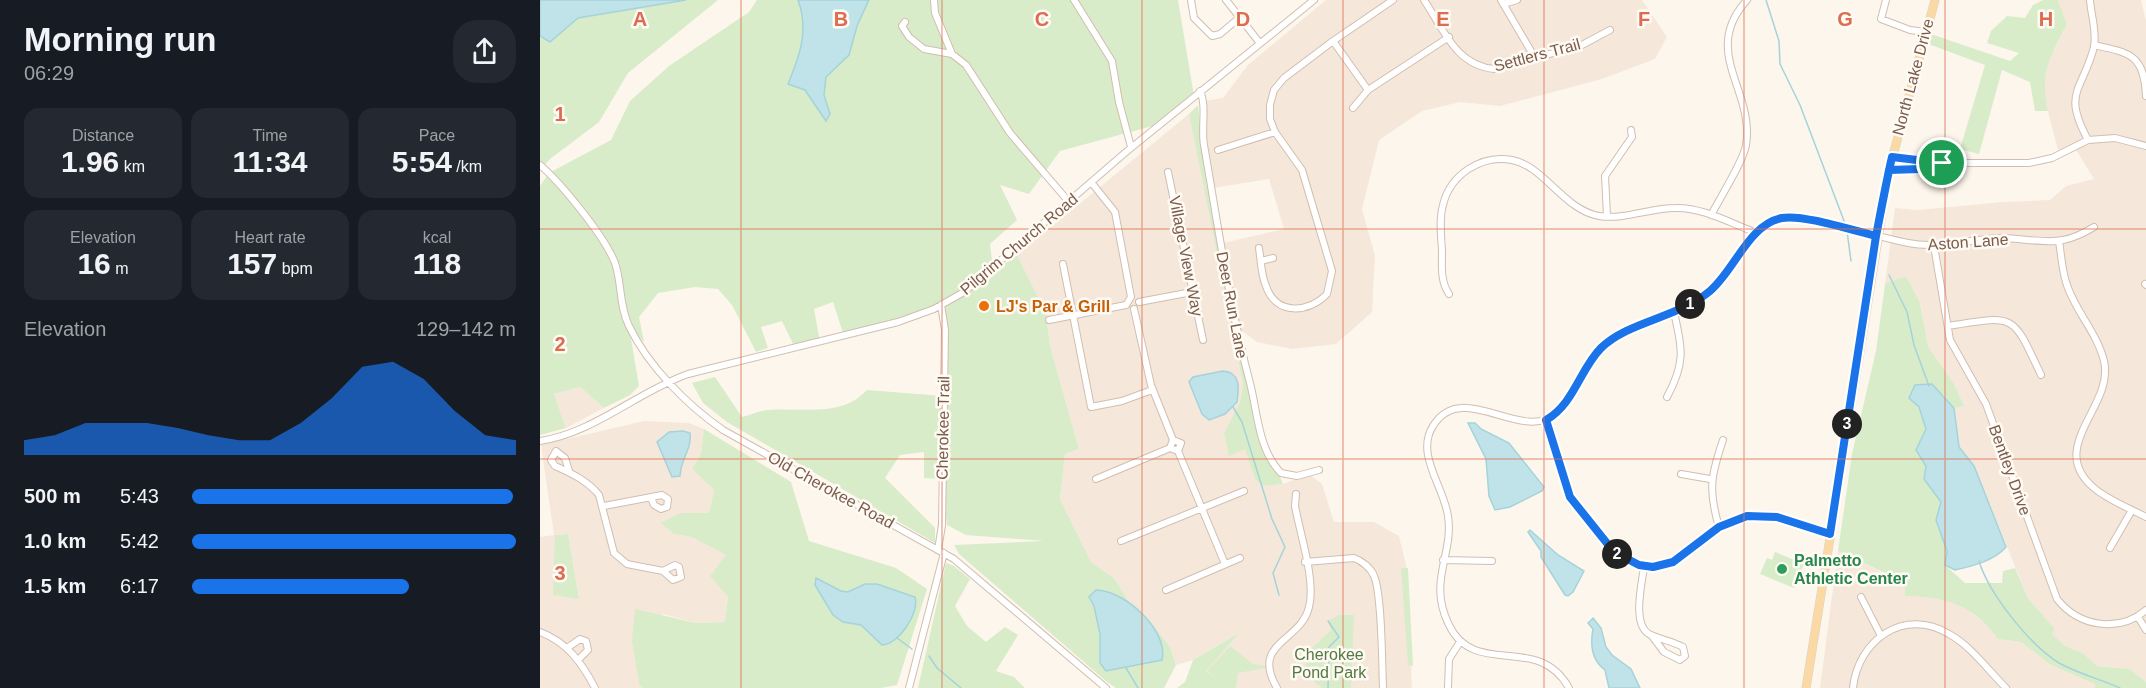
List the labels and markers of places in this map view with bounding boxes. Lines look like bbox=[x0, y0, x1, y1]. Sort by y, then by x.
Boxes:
pin bbox=[1916, 137, 1967, 188]
pin: 1 bbox=[1675, 289, 1705, 319]
place label: LJ's Par & Grill bbox=[996, 298, 1110, 315]
marker: LJ's Par & Grill bbox=[977, 299, 991, 313]
pin: 3 bbox=[1832, 409, 1862, 439]
pin: 2 bbox=[1602, 539, 1632, 569]
place label: Palmetto Athletic Center bbox=[1794, 552, 1908, 587]
marker: Palmetto Athletic Center bbox=[1775, 562, 1789, 576]

